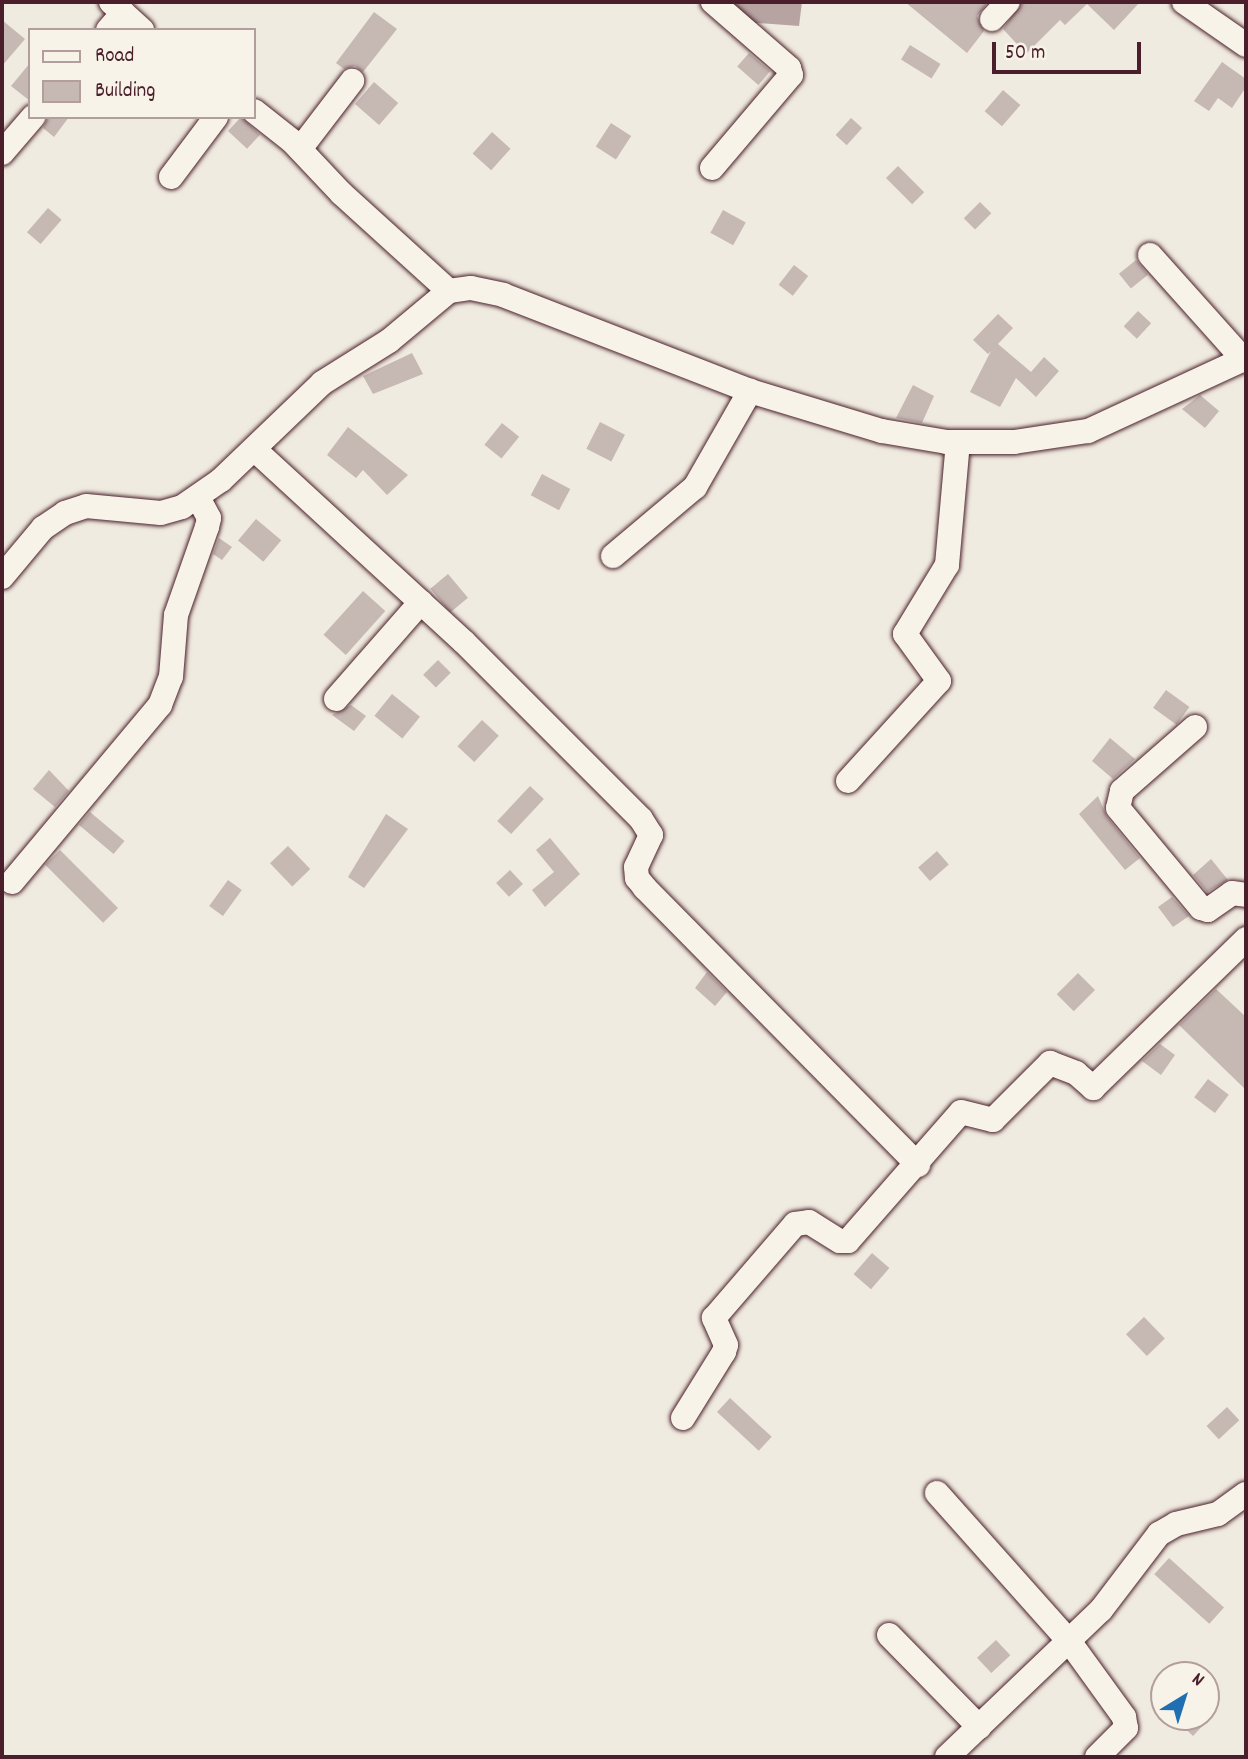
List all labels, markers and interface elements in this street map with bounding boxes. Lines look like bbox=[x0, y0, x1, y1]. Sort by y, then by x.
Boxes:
legend bbox=[28, 28, 256, 119]
scale bar bbox=[996, 28, 1145, 72]
text: 50 m bbox=[1005, 39, 1045, 69]
text: Road bbox=[95, 42, 134, 72]
text: Building bbox=[95, 77, 155, 107]
north arrow bbox=[1150, 1661, 1220, 1731]
text: N bbox=[1185, 1667, 1209, 1694]

